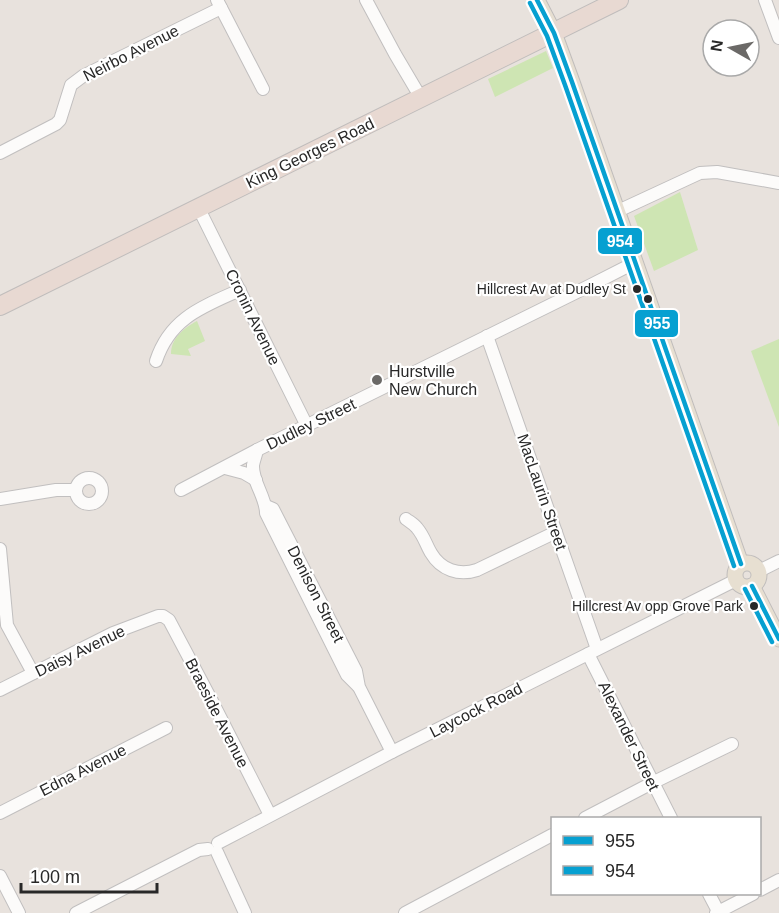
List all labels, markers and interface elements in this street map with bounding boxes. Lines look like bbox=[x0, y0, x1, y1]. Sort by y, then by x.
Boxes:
north arrow bbox=[701, 18, 761, 78]
street label: Neirbo Avenue bbox=[81, 22, 182, 84]
text: N bbox=[707, 39, 726, 53]
street label: King Georges Road bbox=[243, 115, 377, 191]
line badge: 954 bbox=[597, 227, 643, 255]
text: 954 bbox=[607, 233, 633, 250]
street label: Cronin Avenue bbox=[222, 266, 284, 368]
place label: Hillcrest Av at Dudley St bbox=[477, 281, 626, 297]
marker: Hillcrest Av at Dudley St bbox=[631, 283, 643, 295]
unlabelled marker bbox=[642, 293, 654, 305]
line badge: 955 bbox=[634, 309, 679, 338]
text: 955 bbox=[644, 315, 670, 332]
place label: Hurstville New Church bbox=[389, 363, 477, 398]
marker: Hurstville New Church bbox=[370, 373, 384, 387]
street label: Dudley Street bbox=[264, 395, 359, 453]
street label: MacLaurin Street bbox=[514, 432, 570, 553]
street label: Denison Street bbox=[284, 543, 348, 645]
place label: Hillcrest Av opp Grove Park bbox=[572, 598, 744, 614]
marker: Hillcrest Av opp Grove Park bbox=[748, 600, 760, 612]
street label: Daisy Avenue bbox=[32, 622, 128, 680]
street label: Braeside Avenue bbox=[182, 655, 252, 771]
street label: Laycock Road bbox=[427, 679, 525, 741]
street label: Alexander Street bbox=[595, 679, 663, 794]
street label: Edna Avenue bbox=[37, 741, 129, 799]
legend bbox=[551, 817, 761, 895]
text: 955 bbox=[605, 831, 635, 851]
scale bar bbox=[21, 856, 158, 894]
text: 954 bbox=[605, 861, 635, 881]
text: 100 m bbox=[30, 867, 80, 887]

